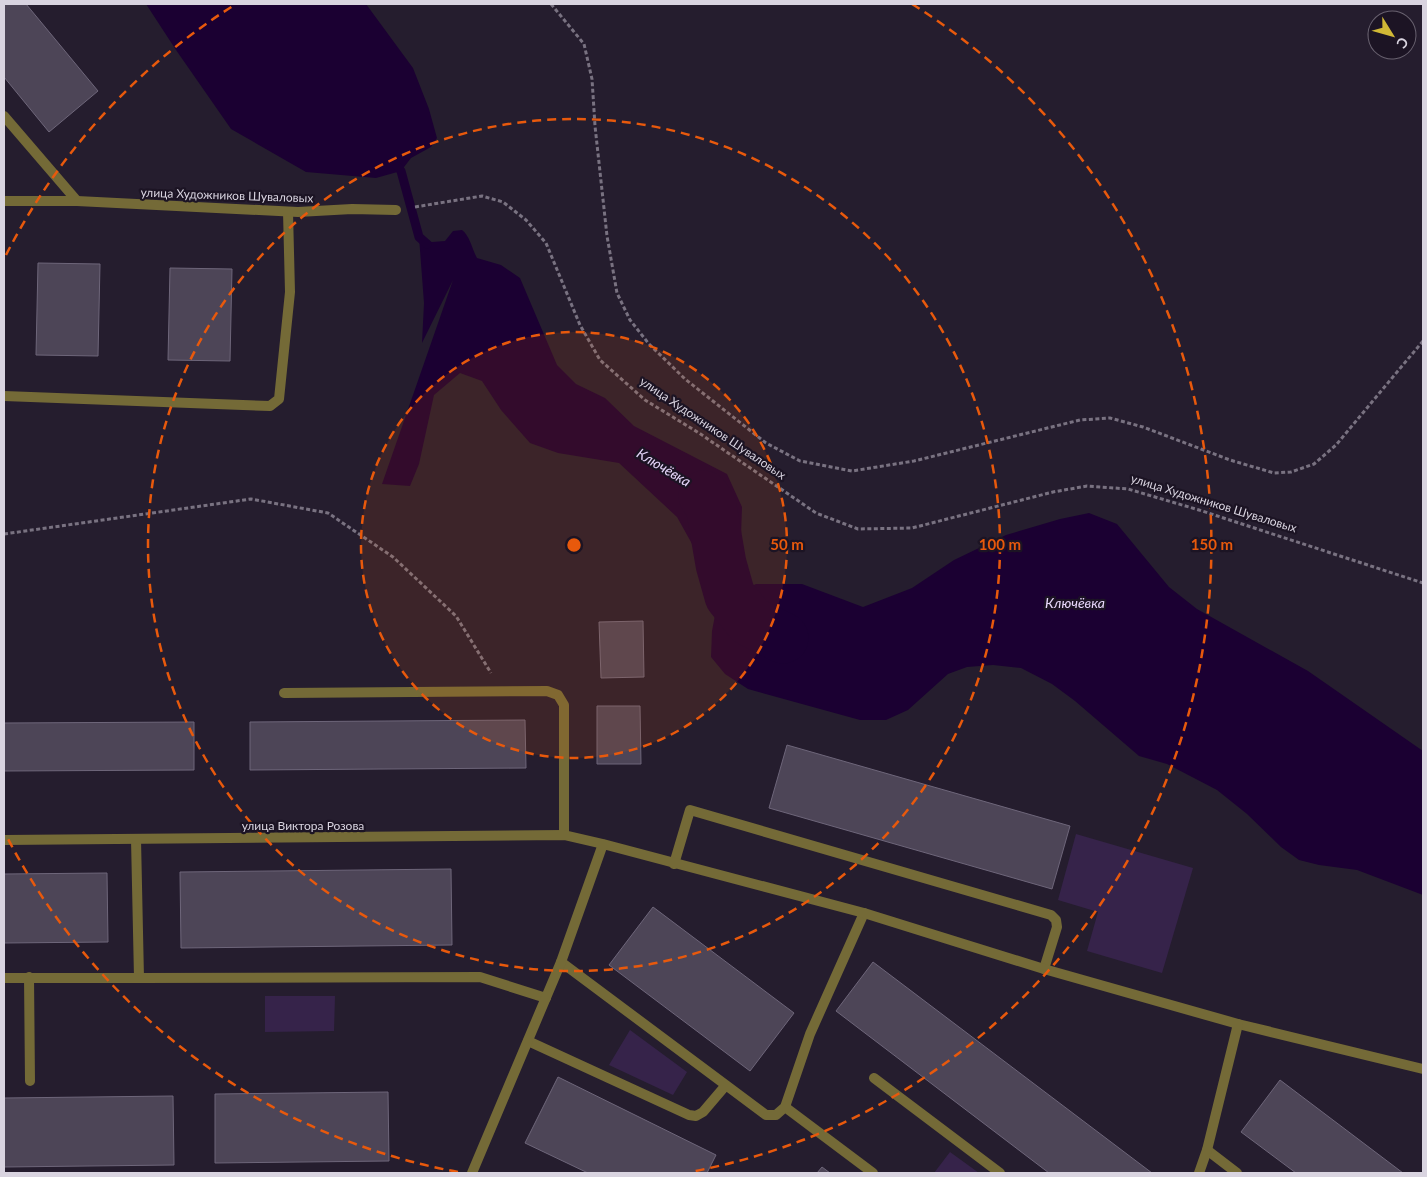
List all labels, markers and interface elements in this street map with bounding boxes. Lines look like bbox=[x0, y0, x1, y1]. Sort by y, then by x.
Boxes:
north arrow bbox=[1367, 10, 1417, 60]
text: С bbox=[1393, 34, 1412, 53]
street label: улица Художников Шуваловых bbox=[140, 184, 314, 206]
street label: улица Художников Шуваловых bbox=[637, 373, 789, 483]
water label: Ключёвка bbox=[634, 444, 694, 490]
street label: улица Художников Шуваловых bbox=[1129, 471, 1299, 535]
text: 50 m bbox=[770, 535, 804, 553]
text: 100 m bbox=[979, 535, 1021, 553]
text: 150 m bbox=[1191, 535, 1233, 553]
centre of rings bbox=[565, 536, 583, 554]
water label: Ключёвка bbox=[1045, 594, 1105, 611]
street label: улица Виктора Розова bbox=[242, 818, 364, 833]

